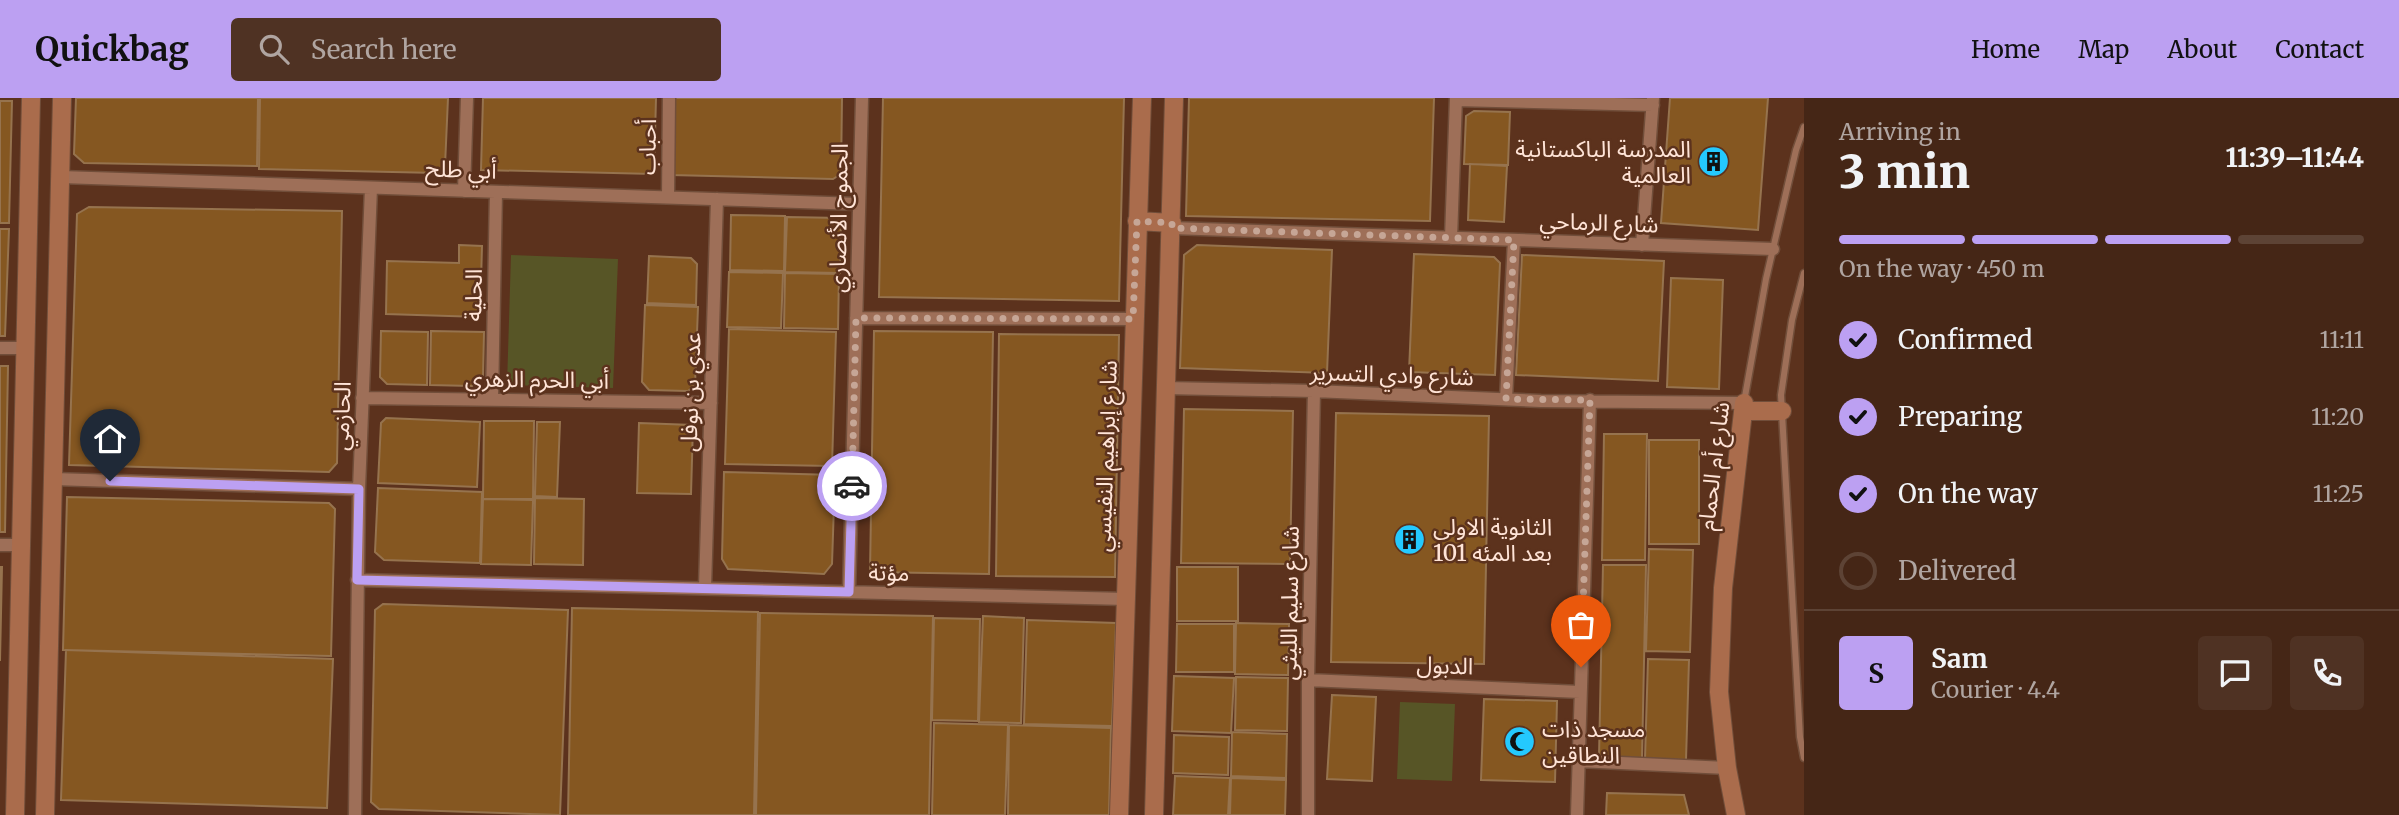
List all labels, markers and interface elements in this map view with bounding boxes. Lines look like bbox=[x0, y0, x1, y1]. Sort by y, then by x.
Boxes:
search box bbox=[231, 18, 721, 81]
text: Quickbag bbox=[35, 29, 189, 70]
icon: search bbox=[255, 30, 293, 68]
text: Search here bbox=[311, 33, 457, 66]
text: Home bbox=[1971, 34, 2040, 65]
text: Map bbox=[2078, 34, 2129, 65]
text: About bbox=[2167, 34, 2237, 65]
text: Contact bbox=[2275, 34, 2364, 65]
text: Arriving in bbox=[1839, 117, 1961, 146]
street label: أحباب bbox=[632, 118, 662, 175]
place label: المدرسة الباكستانية العالمية bbox=[1515, 134, 1691, 189]
text: 11:39–11:44 bbox=[2225, 141, 2364, 174]
street label: الجموح الأنصاري bbox=[822, 143, 857, 293]
text: 3 min bbox=[1839, 143, 1970, 201]
building icon: المدرسة الباكستانية العالمية bbox=[1697, 144, 1731, 178]
street label: أبي طلح bbox=[425, 153, 497, 188]
street label: شارع الرماحي bbox=[1539, 205, 1659, 242]
text: On the way · 450 m bbox=[1839, 254, 2045, 283]
street label: الحلية bbox=[458, 268, 488, 322]
icon: check bbox=[1839, 321, 1877, 359]
text: Confirmed bbox=[1898, 323, 2033, 356]
text: 11:11 bbox=[2320, 325, 2364, 354]
street label: عدي بن نوفل bbox=[673, 332, 710, 452]
street label: شارع وادي التسرير bbox=[1308, 357, 1474, 395]
street label: شارع إبراهيم النفيسي bbox=[1087, 360, 1126, 552]
street label: أبي الحرم الزهري bbox=[465, 363, 610, 399]
street label: الحازمي bbox=[325, 381, 360, 451]
icon: check bbox=[1839, 398, 1877, 436]
street label: شارع أم الحمام bbox=[1691, 400, 1739, 533]
text: Preparing bbox=[1898, 400, 2022, 433]
text: 11:20 bbox=[2311, 402, 2364, 431]
pin bbox=[80, 409, 140, 481]
icon: home bbox=[91, 420, 129, 458]
courier bbox=[817, 451, 887, 521]
icon: car bbox=[833, 467, 871, 505]
icon: check bbox=[1839, 475, 1877, 513]
text: On the way bbox=[1898, 477, 2038, 510]
text: 11:25 bbox=[2313, 479, 2364, 508]
place label: الثانوية الاولى بعد المئه 101 bbox=[1433, 512, 1552, 567]
building icon: الثانوية الاولى بعد المئه 101 bbox=[1393, 522, 1427, 556]
street label: شارع سليم الليثي bbox=[1273, 525, 1308, 681]
text: Delivered bbox=[1898, 554, 2017, 587]
street label: مؤتة bbox=[868, 557, 910, 587]
pin bbox=[1551, 595, 1611, 667]
icon: bag bbox=[1562, 606, 1600, 644]
button: chat bbox=[2198, 636, 2272, 710]
button: phone bbox=[2290, 636, 2364, 710]
text: Sam bbox=[1931, 642, 1988, 675]
street label: الدبول bbox=[1416, 650, 1474, 680]
text: S bbox=[1868, 657, 1884, 690]
text: Courier · 4.4 bbox=[1931, 675, 2060, 704]
place label: مسجد ذات النطاقين bbox=[1542, 714, 1645, 769]
mosque icon: مسجد ذات النطاقين bbox=[1502, 724, 1536, 758]

